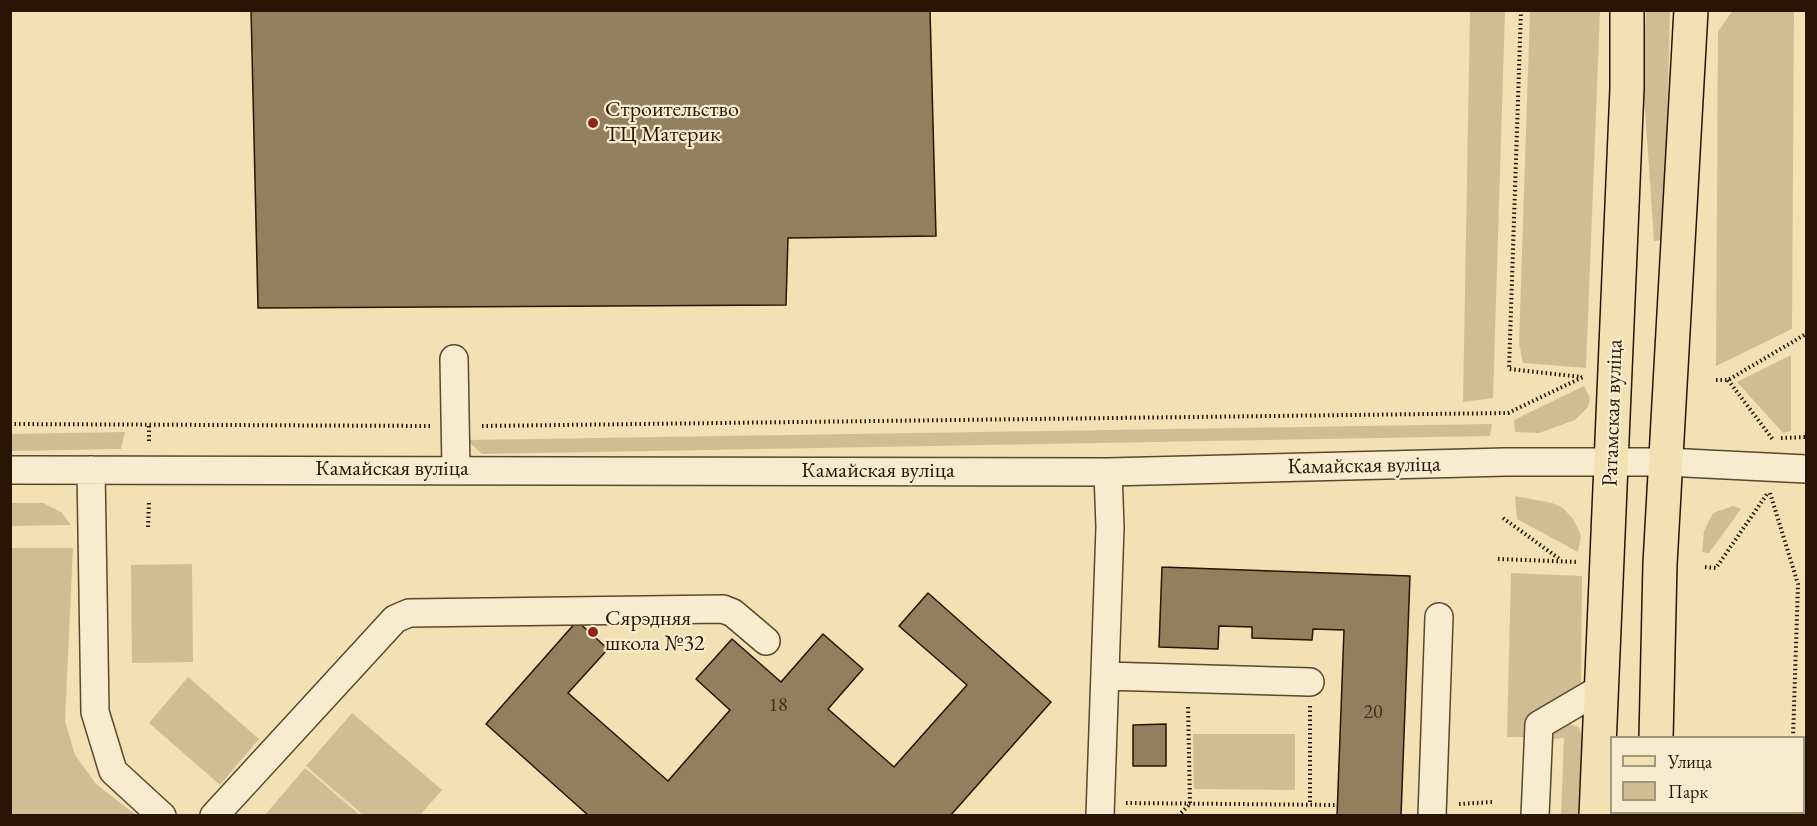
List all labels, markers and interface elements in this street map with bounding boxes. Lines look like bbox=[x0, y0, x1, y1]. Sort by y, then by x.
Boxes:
place label: Строительство ТЦ Материк bbox=[605, 97, 739, 148]
marker: Строительство ТЦ Материк bbox=[586, 116, 600, 130]
street label: Ратамская вуліца bbox=[1597, 339, 1629, 487]
street label: Камайская вуліца bbox=[1287, 451, 1441, 481]
street label: Камайская вуліца bbox=[315, 456, 469, 482]
street label: Камайская вуліца bbox=[801, 458, 955, 484]
place label: Сярэдняя школа №32 bbox=[605, 606, 705, 658]
marker: Сярэдняя школа №32 bbox=[586, 625, 600, 639]
house number: 18 bbox=[768, 694, 788, 718]
house number: 20 bbox=[1363, 701, 1383, 725]
legend bbox=[1610, 736, 1805, 814]
text: Улица bbox=[1668, 750, 1712, 773]
text: Парк bbox=[1668, 780, 1708, 803]

